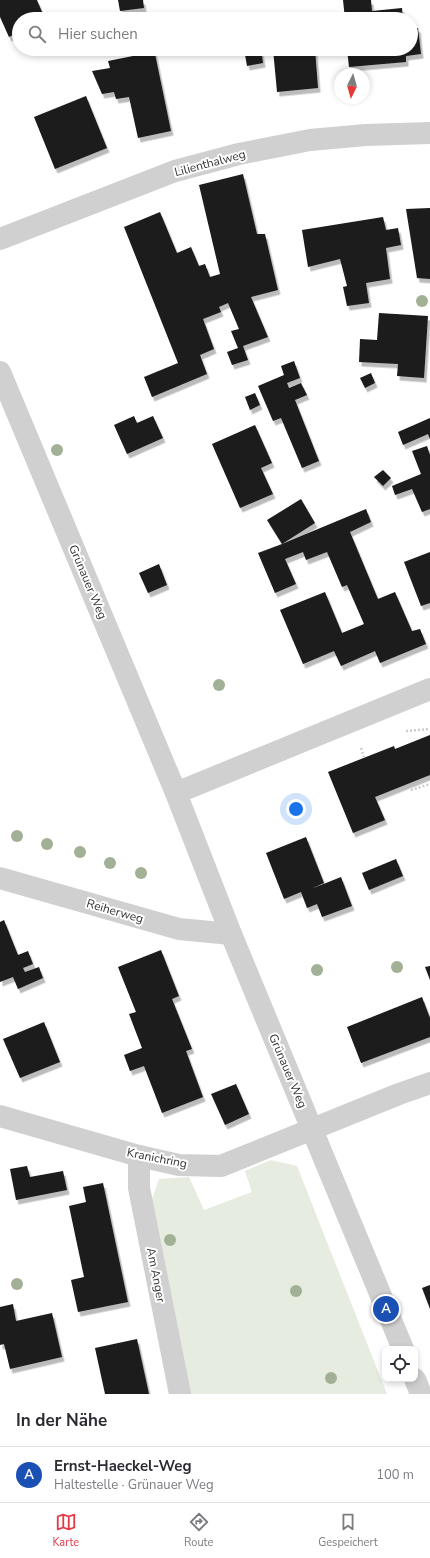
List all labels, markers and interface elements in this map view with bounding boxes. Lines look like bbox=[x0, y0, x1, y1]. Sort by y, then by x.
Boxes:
search box bbox=[12, 12, 418, 56]
icon: search bbox=[26, 23, 48, 45]
text: Hier suchen bbox=[58, 24, 138, 44]
north arrow bbox=[334, 68, 370, 104]
street label: Lilienthalweg bbox=[173, 146, 247, 180]
street label: Grünauer Weg bbox=[65, 542, 111, 622]
your location bbox=[286, 799, 306, 819]
street label: Reiherweg bbox=[85, 895, 145, 927]
street label: Grünauer Weg bbox=[265, 1031, 311, 1111]
street label: Kranichring bbox=[126, 1144, 188, 1172]
street label: Am Anger bbox=[143, 1246, 169, 1304]
pin: A bbox=[373, 1294, 399, 1324]
map controls bbox=[382, 1346, 418, 1382]
button: locate bbox=[382, 1346, 418, 1382]
text: In der Nähe bbox=[16, 1409, 107, 1432]
text: Ernst-Haeckel-Weg bbox=[54, 1456, 192, 1476]
text: A bbox=[24, 1466, 34, 1484]
text: 100 m bbox=[376, 1466, 414, 1484]
text: Haltestelle · Grünauer Weg bbox=[54, 1476, 214, 1494]
tab: Karte bbox=[53, 1511, 79, 1550]
tab: Route bbox=[184, 1511, 213, 1550]
tab: Gespeichert bbox=[318, 1511, 377, 1550]

